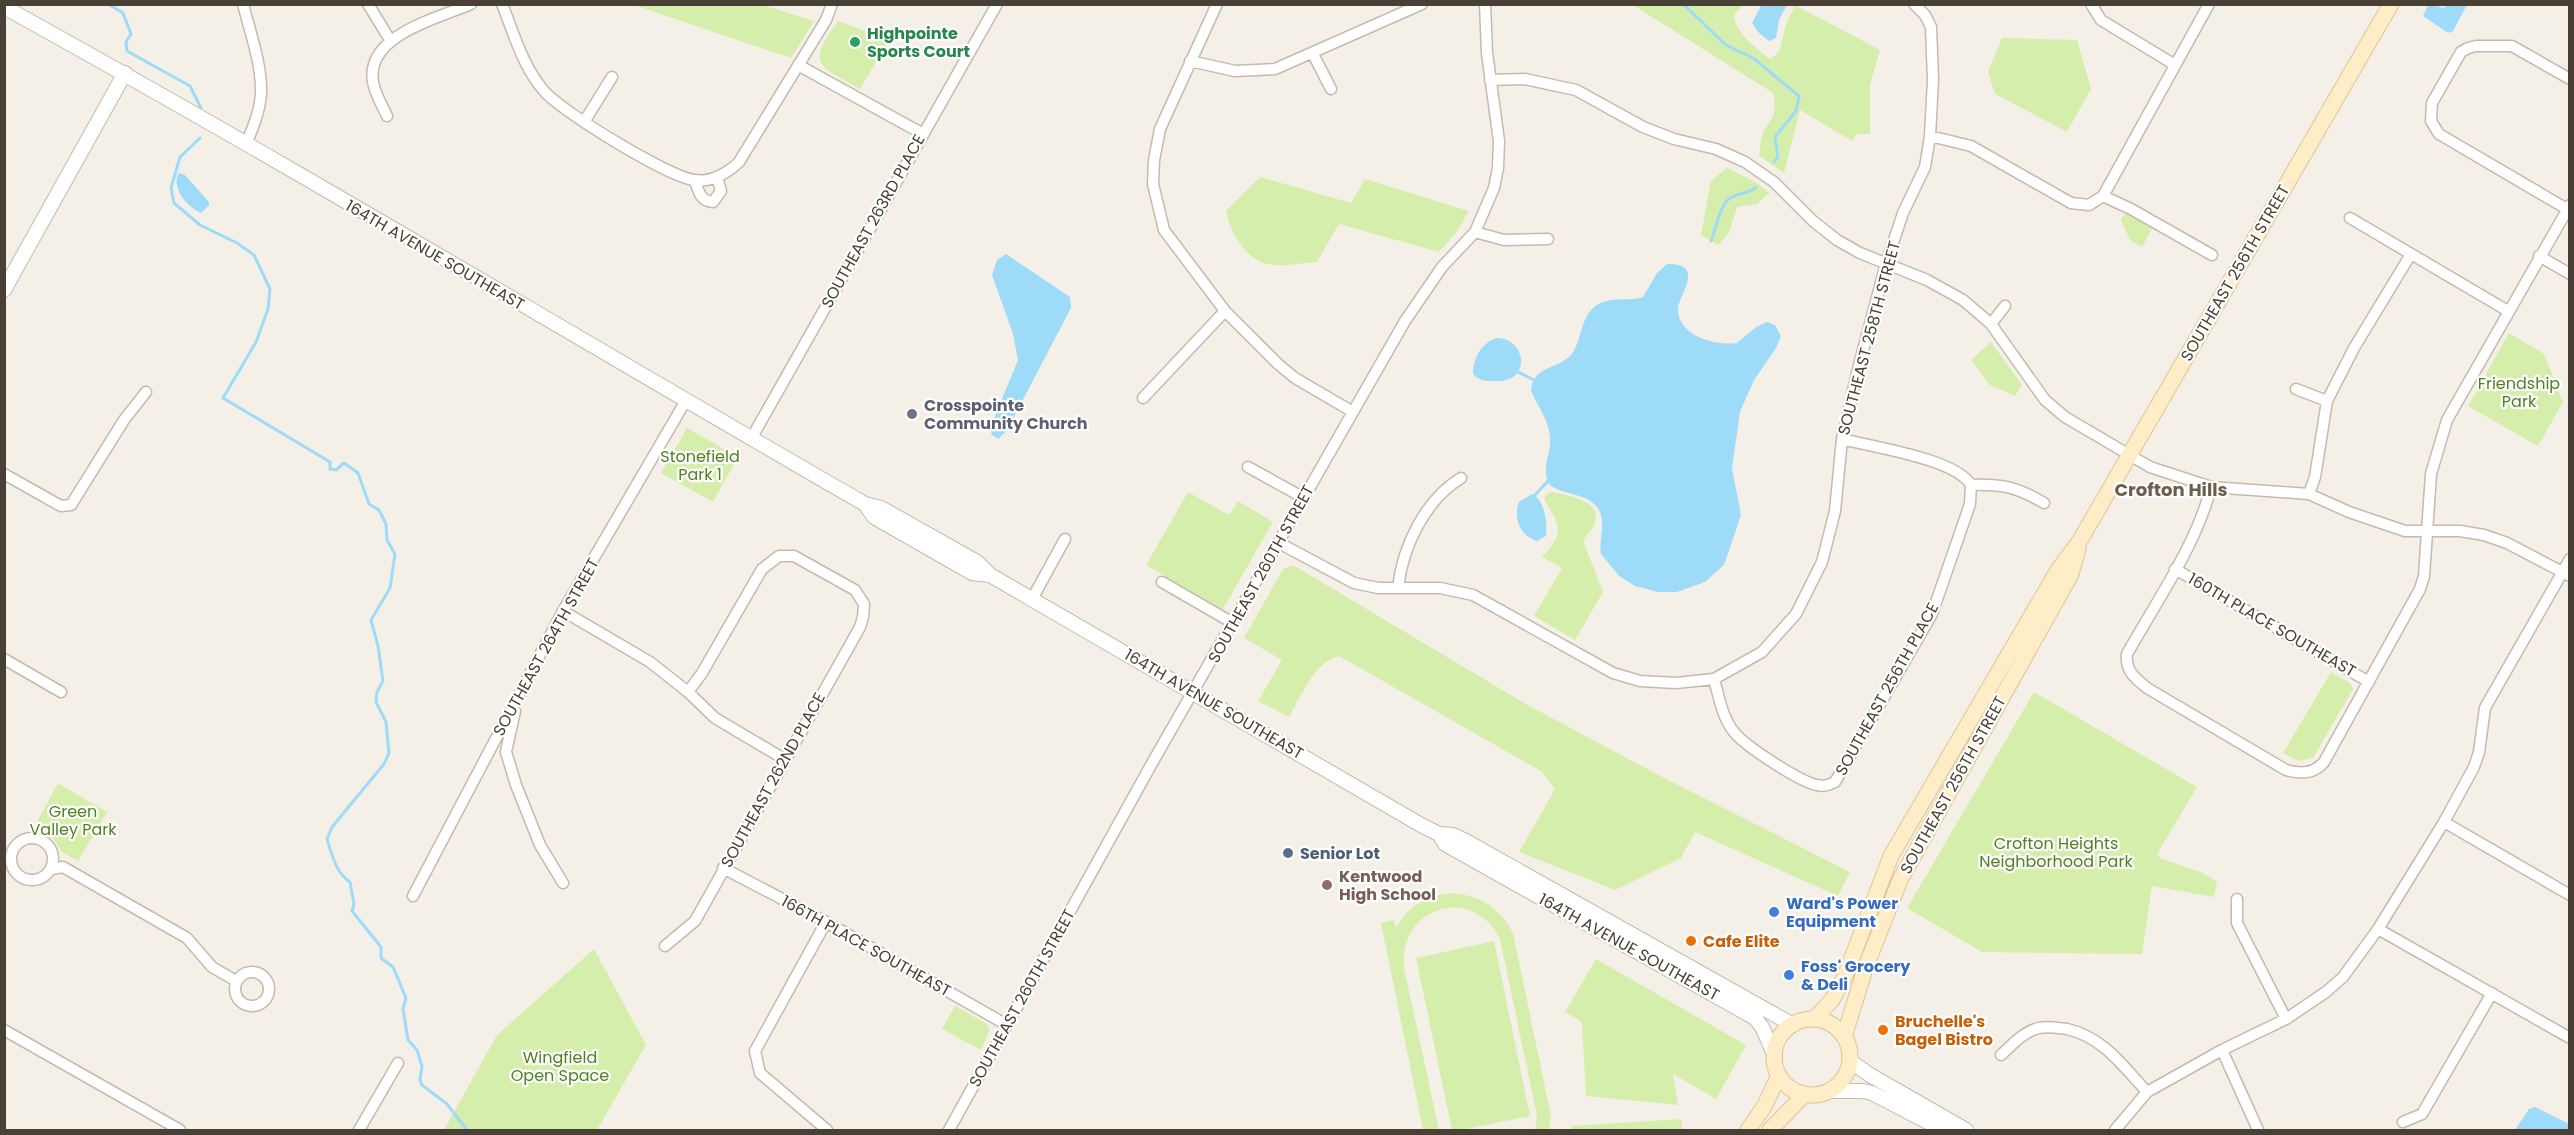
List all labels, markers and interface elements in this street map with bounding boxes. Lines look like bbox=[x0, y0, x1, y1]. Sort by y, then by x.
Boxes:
place label: Highpointe Sports Court bbox=[867, 22, 970, 63]
marker: Highpointe Sports Court bbox=[848, 35, 862, 49]
street label: SOUTHEAST 263RD PLACE bbox=[816, 130, 930, 312]
street label: SOUTHEAST 256TH STREET bbox=[2175, 180, 2295, 365]
street label: 164TH AVENUE SOUTHEAST bbox=[341, 194, 529, 316]
street label: SOUTHEAST 258TH STREET bbox=[1832, 238, 1906, 438]
park label: Friendship Park bbox=[2478, 372, 2560, 413]
place label: Crosspointe Community Church bbox=[924, 394, 1088, 435]
marker: Crosspointe Community Church bbox=[905, 407, 919, 421]
park label: Stonefield Park 1 bbox=[660, 445, 740, 486]
district label: Crofton Hills bbox=[2114, 477, 2228, 502]
street label: SOUTHEAST 260TH STREET bbox=[1202, 481, 1320, 667]
street label: SOUTHEAST 264TH STREET bbox=[487, 554, 605, 740]
street label: 160TH PLACE SOUTHEAST bbox=[2184, 567, 2361, 683]
street label: SOUTHEAST 256TH PLACE bbox=[1830, 598, 1944, 780]
street label: 164TH AVENUE SOUTHEAST bbox=[1120, 643, 1308, 765]
street label: SOUTHEAST 262ND PLACE bbox=[715, 688, 831, 872]
street label: SOUTHEAST 256TH STREET bbox=[1894, 692, 2012, 878]
park label: Green Valley Park bbox=[30, 800, 117, 841]
park label: Crofton Heights Neighborhood Park bbox=[1979, 832, 2133, 873]
place label: Senior Lot bbox=[1300, 842, 1380, 865]
marker: Senior Lot bbox=[1281, 846, 1295, 860]
place label: Kentwood High School bbox=[1339, 865, 1436, 906]
marker: Kentwood High School bbox=[1320, 878, 1334, 892]
street label: 164TH AVENUE SOUTHEAST bbox=[1535, 888, 1724, 1006]
street label: 166TH PLACE SOUTHEAST bbox=[777, 890, 955, 1002]
place label: Ward's Power Equipment bbox=[1786, 892, 1898, 933]
street label: SOUTHEAST 260TH STREET bbox=[963, 905, 1081, 1091]
marker: Ward's Power Equipment bbox=[1767, 905, 1781, 919]
place label: Cafe Elite bbox=[1703, 930, 1780, 953]
marker: Cafe Elite bbox=[1684, 934, 1698, 948]
place label: Foss' Grocery & Deli bbox=[1801, 955, 1911, 996]
marker: Foss' Grocery & Deli bbox=[1782, 968, 1796, 982]
place label: Bruchelle's Bagel Bistro bbox=[1895, 1010, 1993, 1051]
marker: Bruchelle's Bagel Bistro bbox=[1876, 1023, 1890, 1037]
park label: Wingfield Open Space bbox=[511, 1046, 609, 1087]

